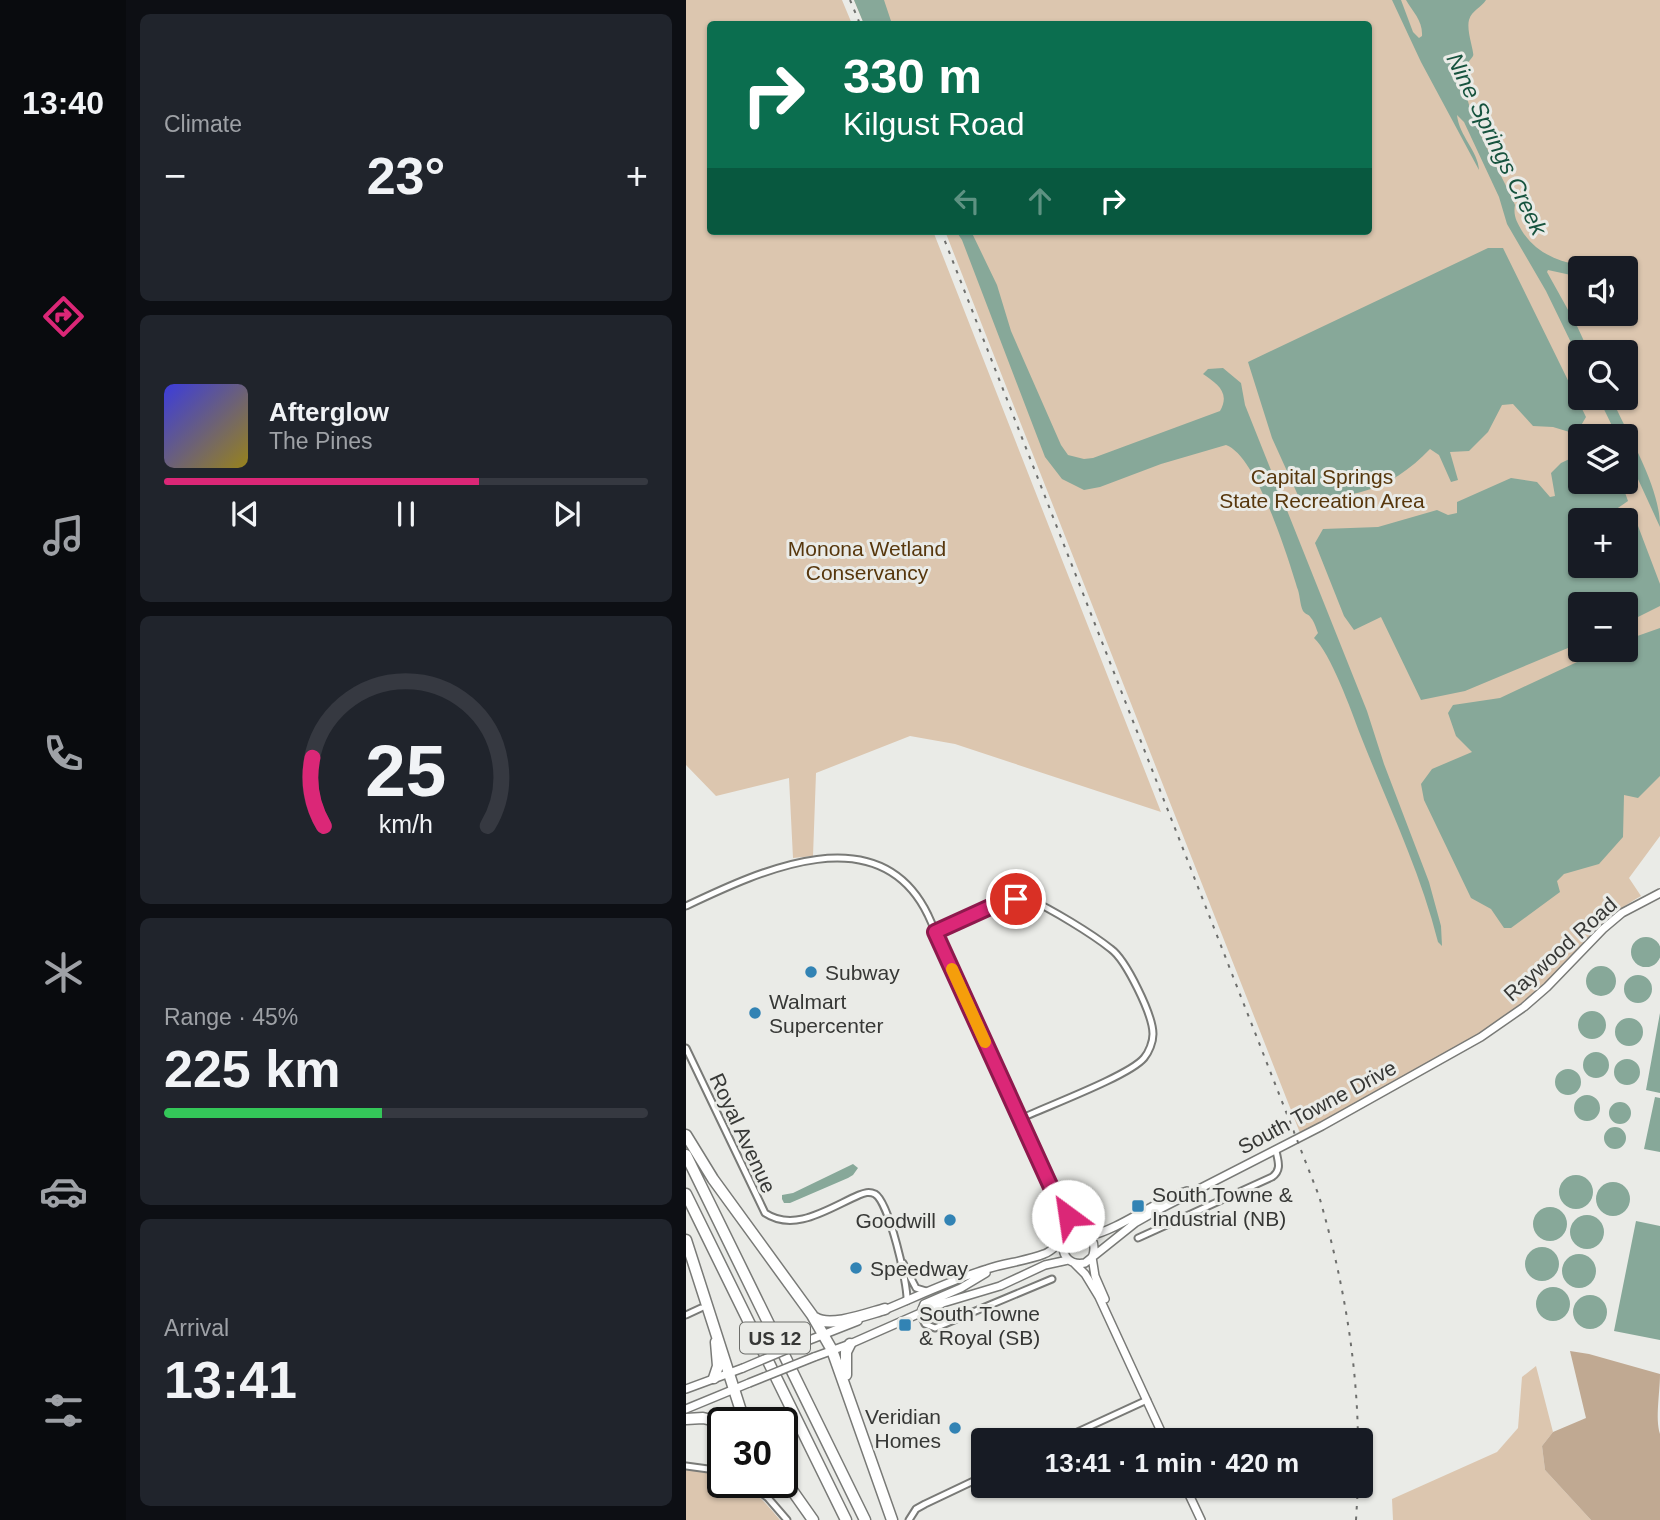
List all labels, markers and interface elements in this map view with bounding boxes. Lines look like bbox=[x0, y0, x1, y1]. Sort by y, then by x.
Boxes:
icon: right bbox=[728, 49, 819, 140]
text: 330 m bbox=[843, 49, 982, 103]
water label: Nine Springs Creek bbox=[1442, 49, 1553, 241]
text: 13:40 bbox=[22, 85, 104, 121]
text: Kilgust Road bbox=[843, 106, 1024, 142]
text: Climate bbox=[164, 111, 242, 137]
text: 23° bbox=[367, 147, 445, 205]
text: − bbox=[164, 155, 186, 197]
text: + bbox=[626, 155, 648, 197]
icon: left bbox=[948, 182, 986, 220]
icon: ahead bbox=[1021, 182, 1059, 220]
icon: right bbox=[1094, 182, 1132, 220]
map controls bbox=[1568, 256, 1638, 662]
button: sound bbox=[1568, 256, 1638, 326]
icon: directions bbox=[39, 292, 88, 341]
button: search bbox=[1568, 340, 1638, 410]
text: Afterglow bbox=[269, 397, 389, 427]
button: layers bbox=[1568, 424, 1638, 494]
text: The Pines bbox=[269, 428, 373, 454]
park label: Capital Springs State Recreation Area bbox=[1219, 465, 1425, 512]
icon: previous bbox=[226, 495, 264, 533]
icon: pause bbox=[387, 495, 425, 533]
icon: next bbox=[548, 495, 586, 533]
button: + bbox=[1568, 508, 1638, 578]
icon: music bbox=[39, 511, 88, 560]
park label: Monona Wetland Conservancy bbox=[788, 537, 946, 584]
button: − bbox=[1568, 592, 1638, 662]
icon: phone bbox=[39, 729, 88, 778]
text: 25 bbox=[366, 730, 446, 811]
text: km/h bbox=[379, 810, 433, 838]
pin bbox=[986, 869, 1046, 929]
icon: arrive bbox=[997, 880, 1035, 918]
street label: Raywood Road bbox=[1499, 892, 1621, 1006]
icon: climate bbox=[39, 948, 88, 997]
place label: Subway bbox=[825, 961, 900, 984]
marker: Subway bbox=[803, 964, 819, 980]
place label: Walmart Supercenter bbox=[769, 990, 883, 1037]
text: Range · 45% bbox=[164, 1004, 298, 1030]
marker: Walmart Supercenter bbox=[747, 1005, 763, 1021]
text: 225 km bbox=[164, 1040, 340, 1098]
street label: South Towne Drive bbox=[1234, 1056, 1400, 1158]
street label: Royal Avenue bbox=[705, 1070, 781, 1196]
icon: car bbox=[39, 1167, 88, 1216]
position arrow bbox=[1031, 1179, 1105, 1253]
place label: South Towne & Industrial (NB) bbox=[1152, 1183, 1293, 1230]
marker: South Towne & Industrial (NB) bbox=[1130, 1198, 1146, 1214]
place label: Goodwill bbox=[855, 1209, 936, 1232]
marker: Goodwill bbox=[942, 1212, 958, 1228]
place label: Speedway bbox=[870, 1257, 969, 1280]
marker: Speedway bbox=[848, 1260, 864, 1276]
place label: South Towne & Royal (SB) bbox=[919, 1302, 1040, 1349]
text: Arrival bbox=[164, 1315, 229, 1341]
marker: South Towne & Royal (SB) bbox=[897, 1317, 913, 1333]
road number: US 12 bbox=[740, 1322, 810, 1354]
text: 13:41 bbox=[164, 1351, 297, 1409]
icon: filters bbox=[39, 1386, 88, 1435]
place label: Veridian Homes bbox=[865, 1405, 941, 1452]
speed limit sign: 30 bbox=[707, 1407, 798, 1498]
marker: Veridian Homes bbox=[947, 1420, 963, 1436]
text: 13:41 · 1 min · 420 m bbox=[1045, 1448, 1299, 1478]

